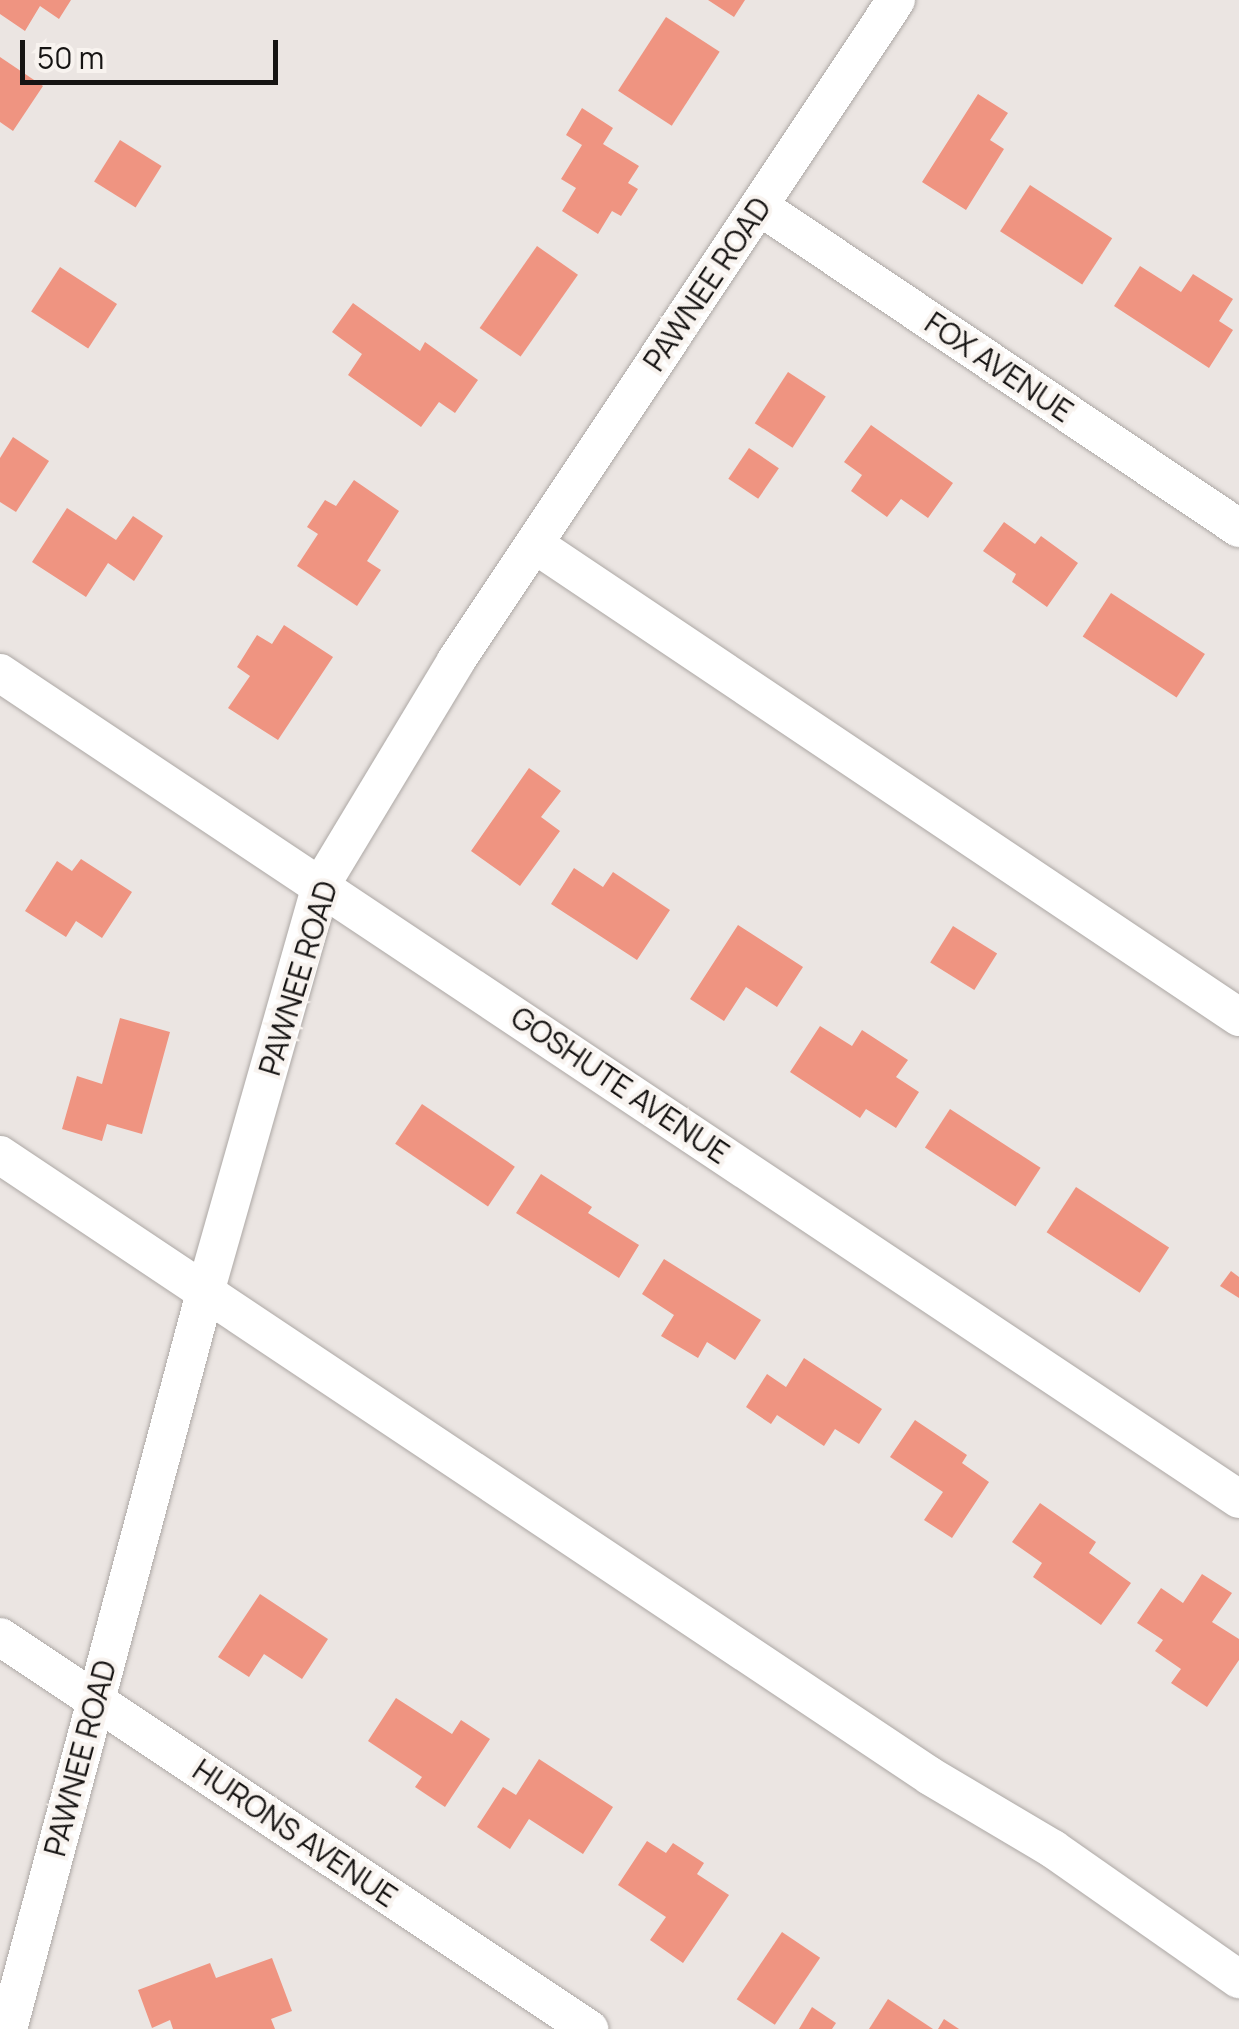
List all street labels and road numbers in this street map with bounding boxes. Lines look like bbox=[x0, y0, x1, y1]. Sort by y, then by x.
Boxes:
street label: PAWNEE ROAD bbox=[636, 190, 778, 378]
street label: FOX AVENUE bbox=[918, 304, 1080, 430]
street label: PAWNEE ROAD bbox=[251, 876, 345, 1080]
street label: GOSHUTE AVENUE bbox=[504, 999, 736, 1171]
street label: PAWNEE ROAD bbox=[37, 1656, 123, 1860]
street label: HURONS AVENUE bbox=[186, 1752, 404, 1914]

